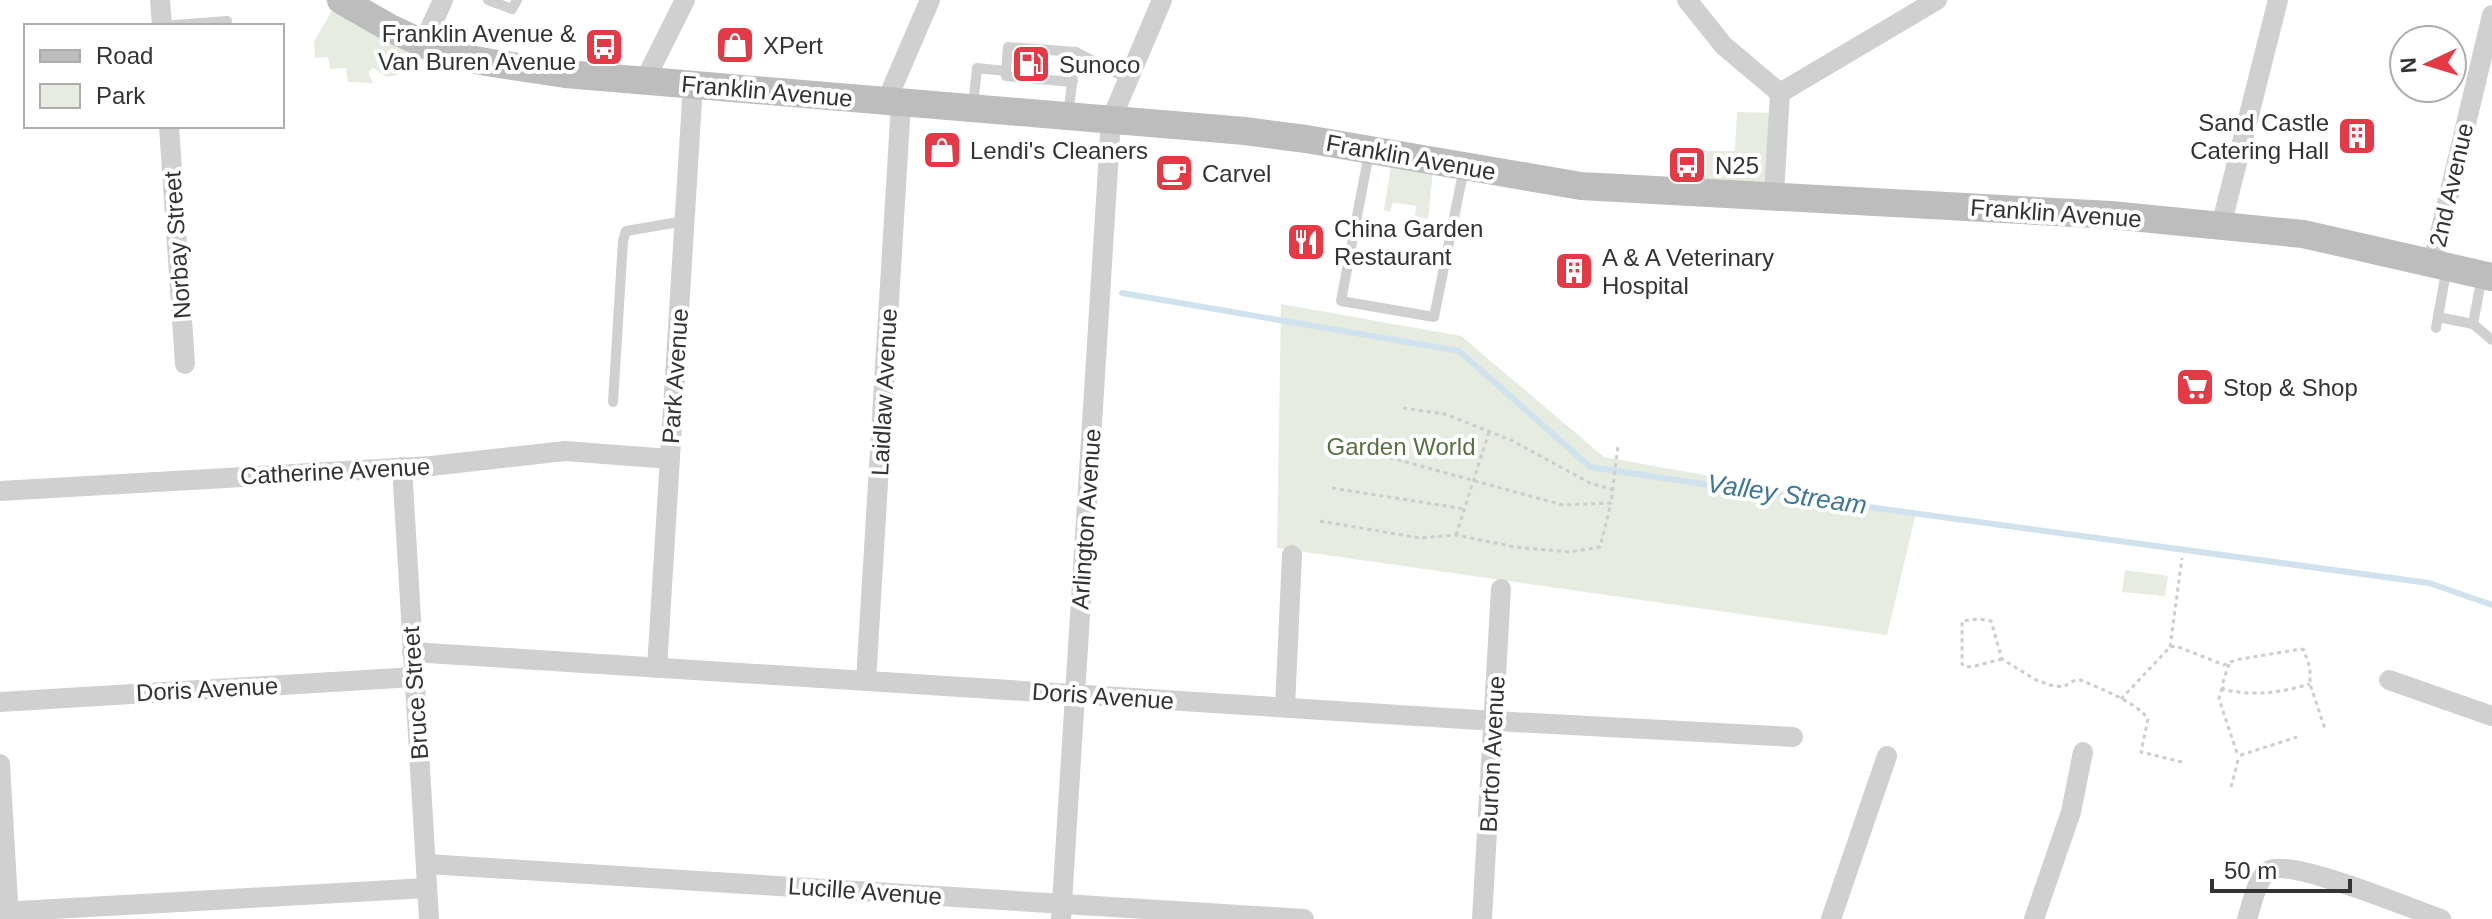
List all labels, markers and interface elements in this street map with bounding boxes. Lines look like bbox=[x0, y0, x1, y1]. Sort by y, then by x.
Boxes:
place label: Franklin Avenue & Van Buren Avenue bbox=[378, 20, 576, 75]
legend bbox=[24, 24, 284, 128]
shop icon: XPert bbox=[714, 24, 756, 66]
north arrow bbox=[2388, 24, 2468, 104]
bus stop icon: Franklin Avenue & Van Buren Avenue bbox=[583, 26, 625, 68]
place label: XPert bbox=[763, 32, 823, 59]
text: Road bbox=[96, 42, 153, 69]
fuel station icon: Sunoco bbox=[1010, 43, 1052, 85]
place label: Sunoco bbox=[1059, 51, 1140, 78]
text: N bbox=[2396, 57, 2422, 74]
street label: Franklin Avenue bbox=[680, 70, 854, 112]
text: Park bbox=[96, 82, 146, 109]
place label: Sand Castle Catering Hall bbox=[2190, 109, 2329, 164]
building icon: Sand Castle Catering Hall bbox=[2336, 115, 2378, 157]
street label: 2nd Avenue bbox=[2424, 120, 2478, 250]
shop icon: Lendi's Cleaners bbox=[921, 129, 963, 171]
street label: Franklin Avenue bbox=[1324, 129, 1498, 185]
place label: Lendi's Cleaners bbox=[970, 137, 1148, 164]
bus stop icon: N25 bbox=[1666, 144, 1708, 186]
cafe icon: Carvel bbox=[1153, 152, 1195, 194]
place label: N25 bbox=[1715, 152, 1759, 179]
place label: Carvel bbox=[1202, 160, 1271, 187]
street label: Norbay Street bbox=[158, 170, 196, 320]
street label: Franklin Avenue bbox=[1969, 194, 2143, 232]
place label: China Garden Restaurant bbox=[1334, 215, 1483, 270]
restaurant icon: China Garden Restaurant bbox=[1285, 221, 1327, 263]
place label: A & A Veterinary Hospital bbox=[1602, 244, 1774, 299]
building icon: A & A Veterinary Hospital bbox=[1553, 250, 1595, 292]
street label: Park Avenue bbox=[657, 307, 693, 445]
street label: Laidlaw Avenue bbox=[866, 308, 902, 476]
supermarket icon: Stop & Shop bbox=[2174, 366, 2216, 408]
place label: Stop & Shop bbox=[2223, 374, 2358, 401]
street label: Arlington Avenue bbox=[1066, 428, 1106, 610]
park label: Garden World bbox=[1327, 433, 1475, 460]
street label: Catherine Avenue bbox=[239, 453, 431, 489]
water label: Valley Stream bbox=[1705, 468, 1869, 520]
street label: Bruce Street bbox=[397, 625, 433, 760]
street label: Doris Avenue bbox=[135, 672, 279, 706]
street label: Burton Avenue bbox=[1474, 675, 1510, 833]
street label: Doris Avenue bbox=[1031, 678, 1175, 714]
scale bar bbox=[2212, 843, 2350, 893]
text: 50 m bbox=[2224, 857, 2277, 884]
street label: Lucille Avenue bbox=[787, 872, 943, 910]

